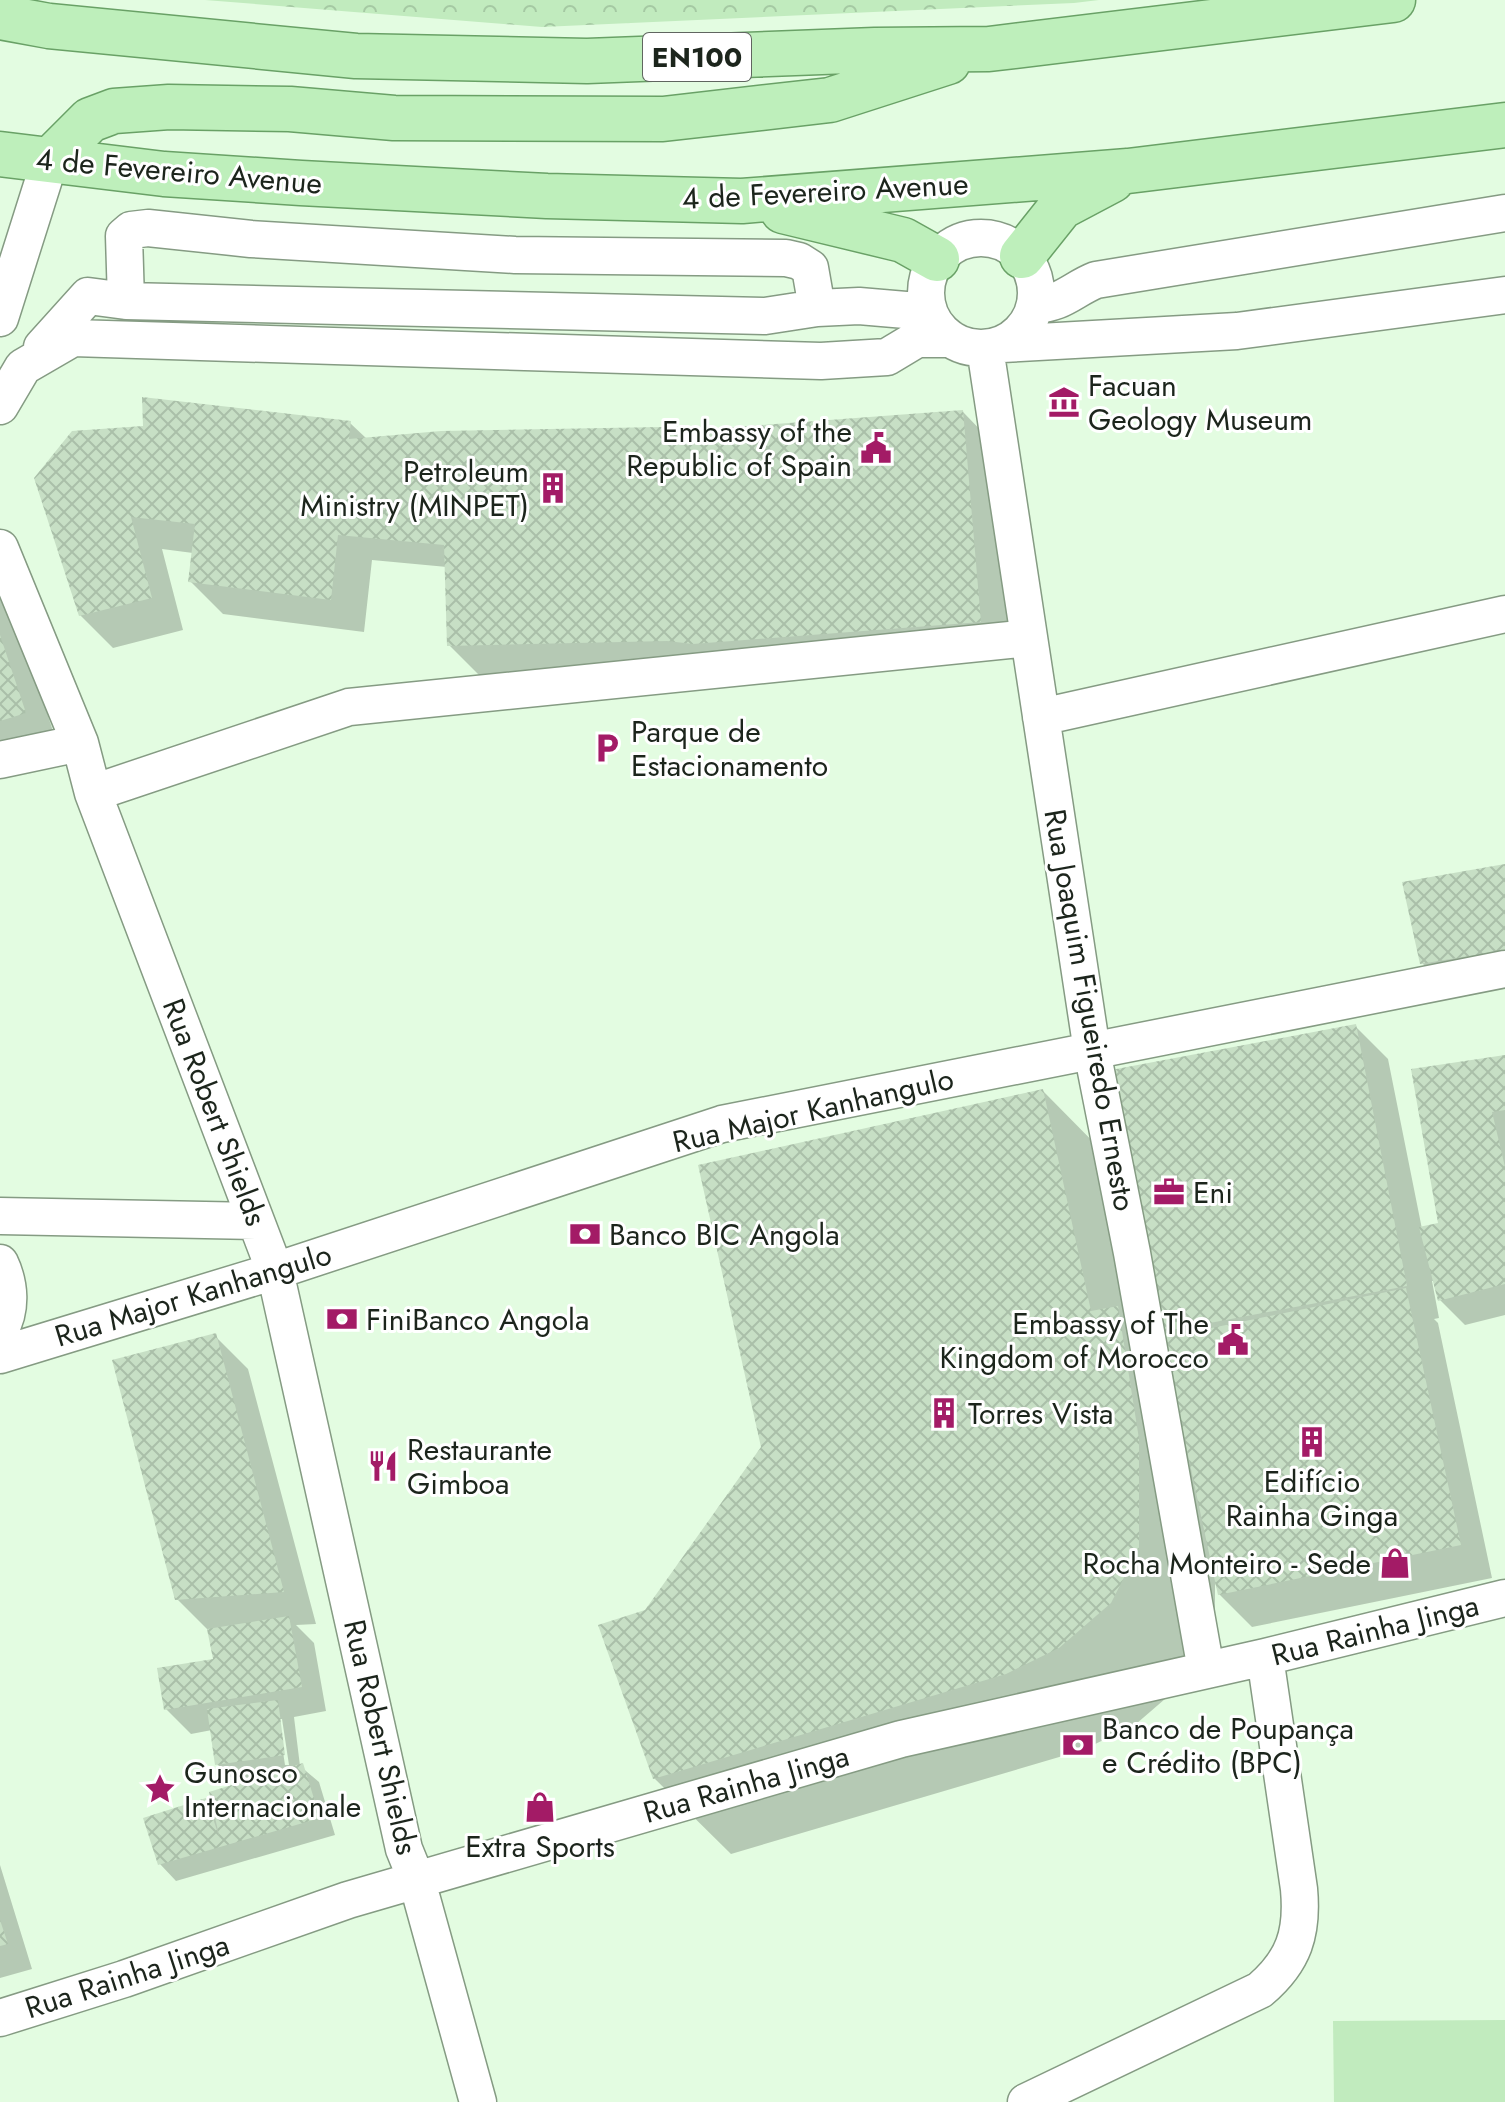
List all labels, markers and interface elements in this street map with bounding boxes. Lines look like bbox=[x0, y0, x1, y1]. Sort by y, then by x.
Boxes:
road number: EN100 bbox=[643, 33, 751, 81]
street label: 4 de Fevereiro Avenue bbox=[34, 137, 324, 205]
street label: 4 de Fevereiro Avenue bbox=[681, 162, 969, 220]
place label: Facuan Geology Museum bbox=[1088, 364, 1312, 441]
museum icon: Facuan Geology Museum bbox=[1047, 385, 1081, 419]
place label: Embassy of the Republic of Spain bbox=[626, 410, 852, 487]
public building icon: Embassy of the Republic of Spain bbox=[859, 431, 893, 465]
place label: Petroleum Ministry (MINPET) bbox=[300, 450, 529, 527]
building icon: Petroleum Ministry (MINPET) bbox=[536, 471, 570, 505]
place label: Parque de Estacionamento bbox=[631, 710, 828, 787]
parking icon: Parque de Estacionamento bbox=[590, 731, 624, 765]
street label: Rua Joaquim Figueiredo Ernesto bbox=[1033, 806, 1147, 1214]
street label: Rua Robert Shields bbox=[152, 992, 278, 1232]
street label: Rua Major Kanhangulo bbox=[668, 1057, 958, 1163]
place label: Eni bbox=[1193, 1171, 1233, 1214]
office icon: Eni bbox=[1152, 1175, 1186, 1209]
place label: Banco BIC Angola bbox=[609, 1213, 840, 1256]
bank icon: Banco BIC Angola bbox=[568, 1217, 602, 1251]
street label: Rua Major Kanhangulo bbox=[49, 1232, 337, 1358]
place label: FiniBanco Angola bbox=[366, 1298, 589, 1341]
bank icon: FiniBanco Angola bbox=[325, 1302, 359, 1336]
place label: Embassy of The Kingdom of Morocco bbox=[940, 1302, 1209, 1379]
public building icon: Embassy of The Kingdom of Morocco bbox=[1216, 1323, 1250, 1357]
place label: Torres Vista bbox=[968, 1392, 1113, 1435]
building icon: Torres Vista bbox=[927, 1396, 961, 1430]
building icon: Edifício Rainha Ginga bbox=[1295, 1425, 1329, 1459]
place label: Restaurante Gimboa bbox=[407, 1428, 552, 1505]
restaurant icon: Restaurante Gimboa bbox=[366, 1449, 400, 1483]
place label: Edifício Rainha Ginga bbox=[1226, 1460, 1398, 1537]
place label: Rocha Monteiro - Sede bbox=[1082, 1542, 1371, 1585]
shop icon: Rocha Monteiro - Sede bbox=[1378, 1546, 1412, 1580]
street label: Rua Rainha Jinga bbox=[1267, 1583, 1483, 1677]
street label: Rua Robert Shields bbox=[333, 1615, 429, 1859]
place label: Banco de Poupança e Crédito (BPC) bbox=[1102, 1707, 1354, 1784]
bank icon: Banco de Poupança e Crédito (BPC) bbox=[1061, 1728, 1095, 1762]
street label: Rua Rainha Jinga bbox=[638, 1734, 854, 1834]
place label: Gunosco Internacionale bbox=[184, 1751, 361, 1828]
place icon: Gunosco Internacionale bbox=[143, 1772, 177, 1806]
shop icon: Extra Sports bbox=[523, 1790, 557, 1824]
place label: Extra Sports bbox=[465, 1825, 615, 1868]
street label: Rua Rainha Jinga bbox=[19, 1923, 235, 2029]

